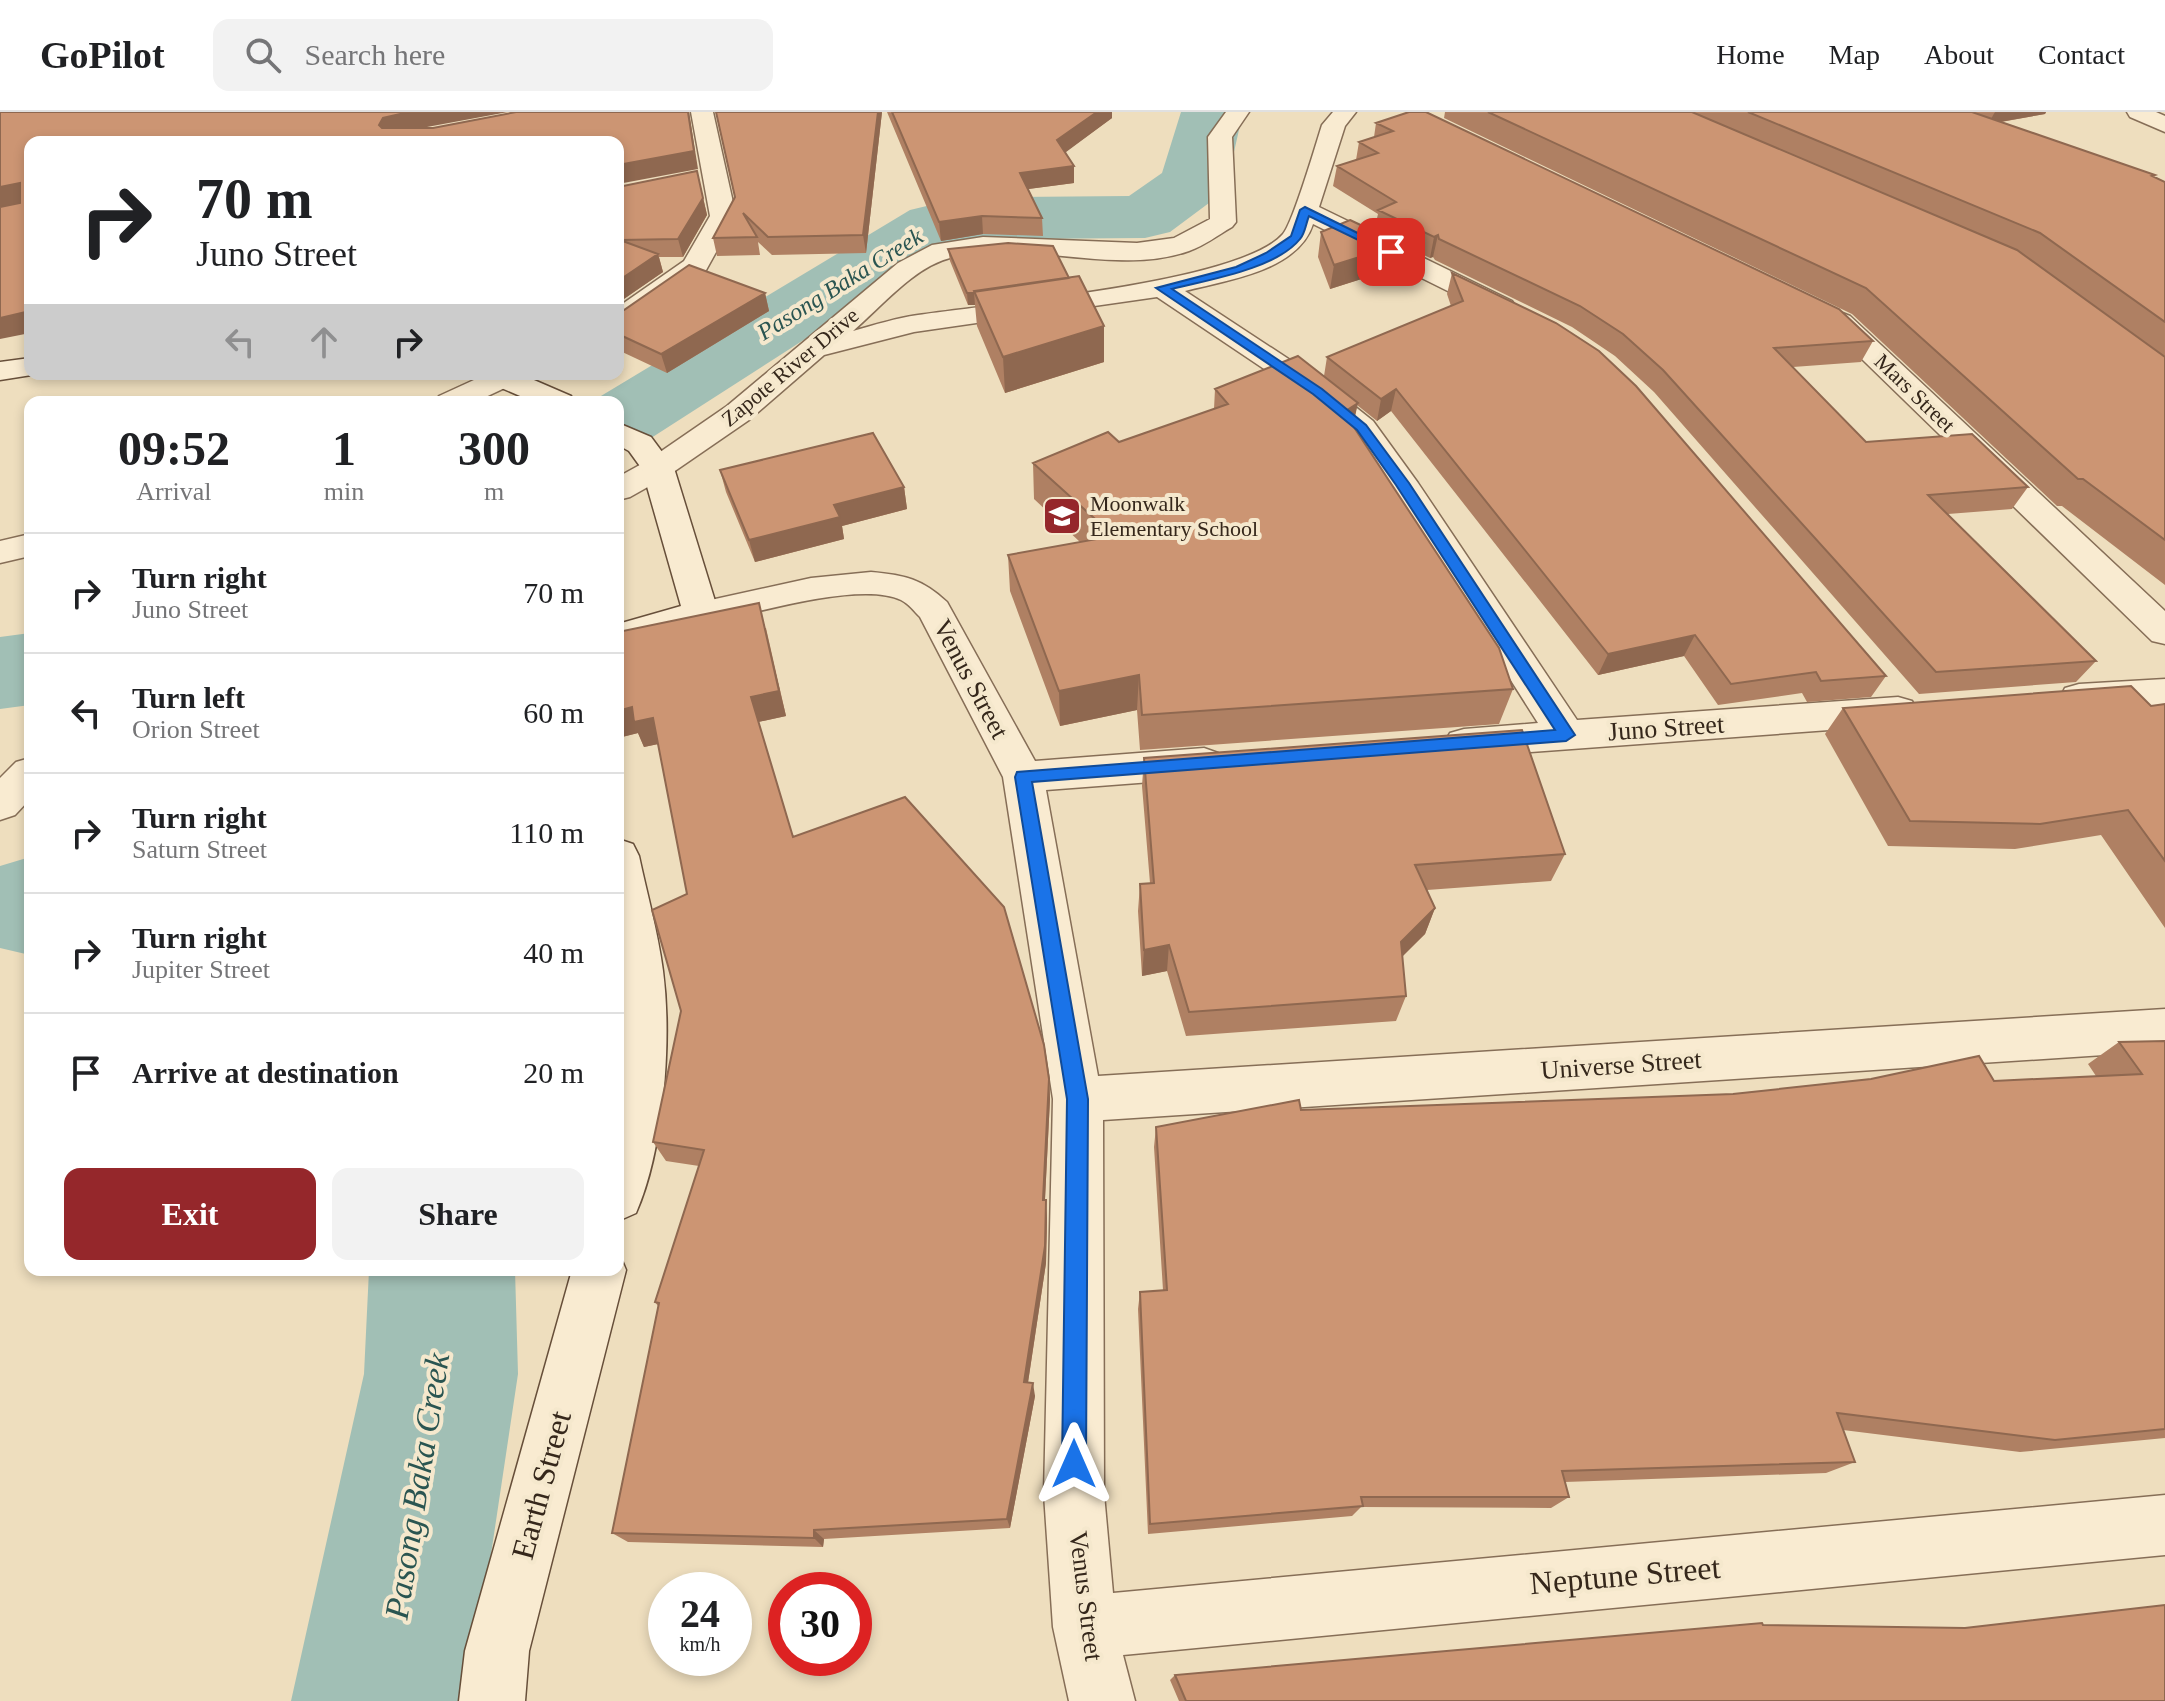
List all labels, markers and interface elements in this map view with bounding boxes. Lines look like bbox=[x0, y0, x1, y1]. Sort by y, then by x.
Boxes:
search box bbox=[213, 19, 773, 91]
icon: search bbox=[241, 33, 285, 77]
text: GoPilot bbox=[40, 34, 165, 76]
text: Search here bbox=[305, 38, 445, 71]
text: Home bbox=[1716, 39, 1785, 70]
text: Map bbox=[1829, 39, 1880, 70]
text: About bbox=[1924, 39, 1994, 70]
text: Contact bbox=[2038, 39, 2125, 70]
icon: right bbox=[64, 168, 168, 272]
text: 70 m bbox=[196, 168, 313, 230]
pin bbox=[1357, 218, 1425, 286]
water label: Pasong Baka Creek bbox=[752, 223, 928, 346]
icon: arrive bbox=[1369, 230, 1413, 274]
text: Juno Street bbox=[196, 234, 357, 274]
street label: Zapote River Drive bbox=[716, 302, 864, 432]
icon: left bbox=[218, 320, 262, 364]
icon: ahead bbox=[302, 320, 346, 364]
icon: right bbox=[386, 320, 430, 364]
street label: Mars Street bbox=[1870, 349, 1960, 437]
text: 09:52 bbox=[118, 422, 230, 475]
text: 1 bbox=[332, 422, 356, 475]
text: 300 bbox=[458, 422, 530, 475]
text: Arrival bbox=[136, 477, 211, 506]
text: min bbox=[324, 477, 364, 506]
text: m bbox=[484, 477, 504, 506]
place label: Moonwalk Elementary School bbox=[1090, 491, 1258, 541]
school or university icon: Moonwalk Elementary School bbox=[1041, 495, 1083, 537]
text: Turn right bbox=[132, 561, 267, 594]
icon: right bbox=[64, 571, 108, 615]
text: 70 m bbox=[523, 576, 584, 609]
text: Juno Street bbox=[132, 595, 248, 624]
street label: Venus Street bbox=[928, 614, 1015, 744]
text: Turn left bbox=[132, 681, 245, 714]
icon: left bbox=[64, 691, 108, 735]
text: 60 m bbox=[523, 696, 584, 729]
street label: Juno Street bbox=[1607, 709, 1726, 747]
text: Orion Street bbox=[132, 715, 260, 744]
text: Turn right bbox=[132, 801, 267, 834]
icon: right bbox=[64, 811, 108, 855]
text: 110 m bbox=[509, 816, 584, 849]
text: Saturn Street bbox=[132, 835, 267, 864]
text: Turn right bbox=[132, 921, 267, 954]
icon: right bbox=[64, 931, 108, 975]
text: 40 m bbox=[523, 936, 584, 969]
text: Jupiter Street bbox=[132, 955, 270, 984]
street label: Universe Street bbox=[1540, 1045, 1703, 1085]
icon: arrive bbox=[64, 1051, 108, 1095]
text: Arrive at destination bbox=[132, 1056, 399, 1089]
text: 20 m bbox=[523, 1056, 584, 1089]
button: Exit bbox=[64, 1168, 316, 1260]
button: Share bbox=[332, 1168, 584, 1260]
water label: Pasong Baka Creek bbox=[378, 1349, 456, 1623]
street label: Earth Street bbox=[504, 1407, 578, 1563]
position arrow bbox=[1032, 1422, 1116, 1506]
street label: Venus Street bbox=[1064, 1529, 1108, 1663]
street label: Neptune Street bbox=[1528, 1549, 1722, 1601]
speed limit sign: 30 bbox=[768, 1572, 872, 1676]
text: 24 bbox=[680, 1591, 720, 1636]
text: km/h bbox=[679, 1633, 721, 1655]

